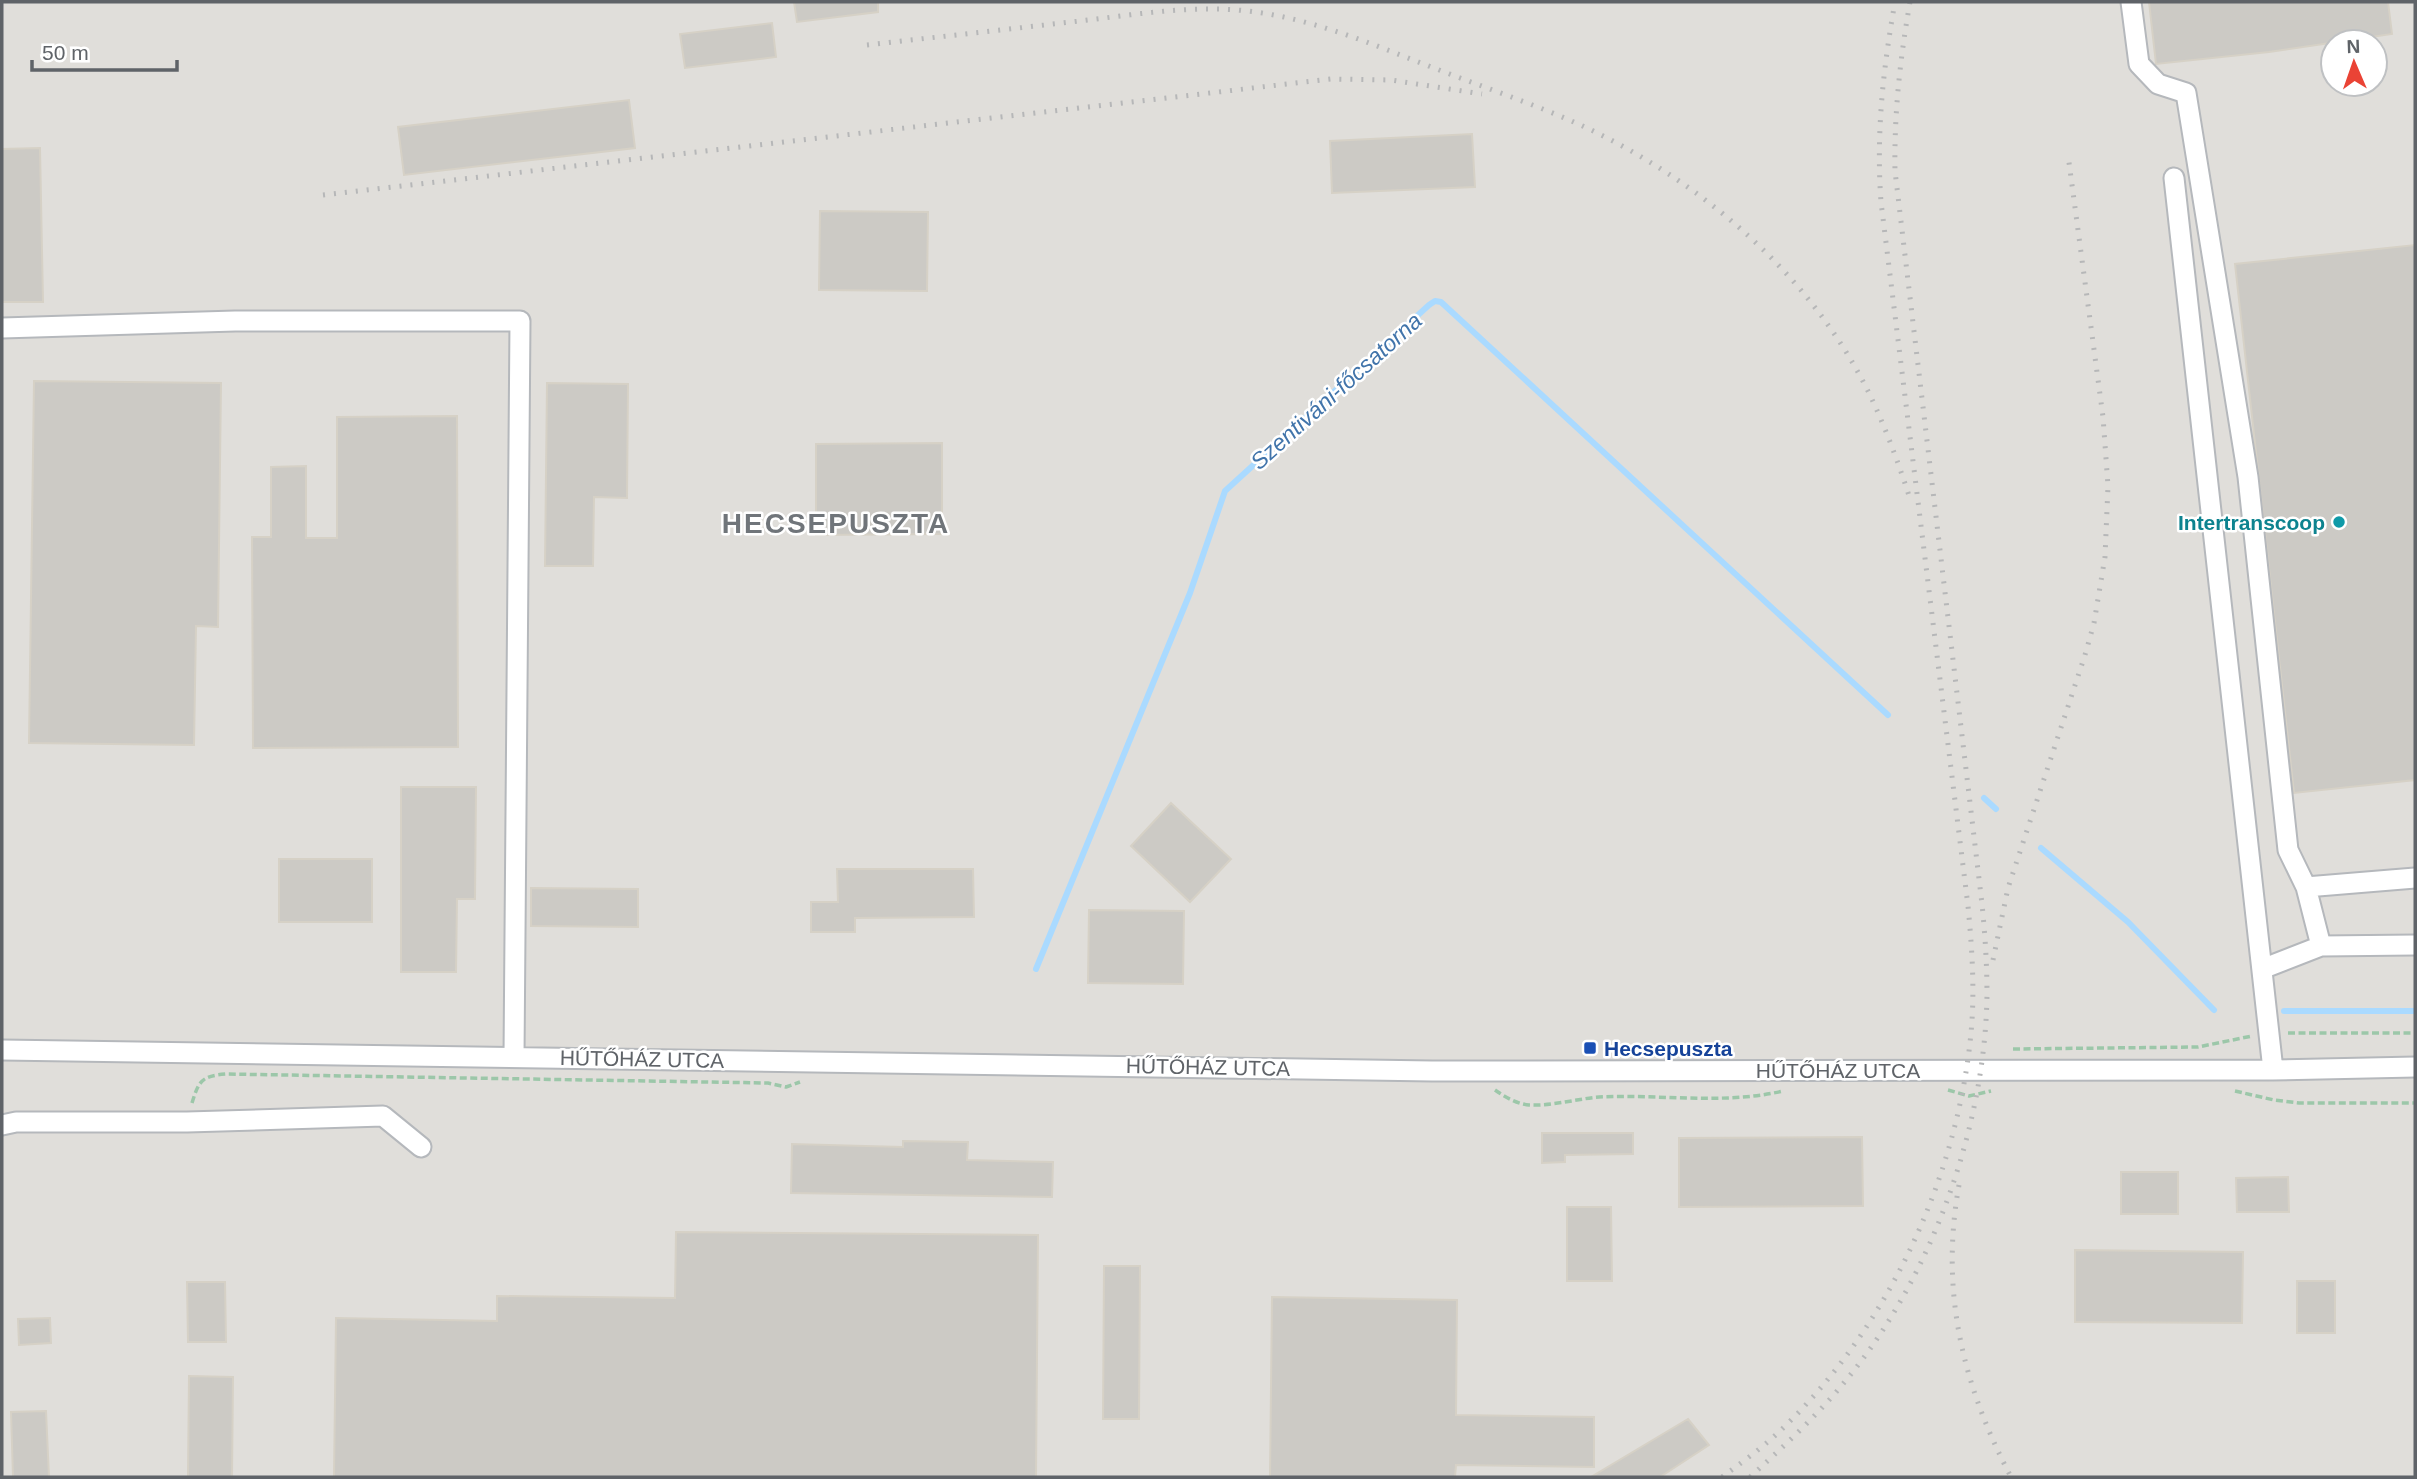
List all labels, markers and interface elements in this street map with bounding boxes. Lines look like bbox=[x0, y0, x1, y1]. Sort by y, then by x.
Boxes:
scale bar bbox=[32, 28, 177, 72]
north arrow bbox=[2319, 28, 2389, 98]
text: N bbox=[2346, 36, 2361, 57]
text: 50 m bbox=[42, 41, 89, 64]
water label: Szentiváni-főcsatorna bbox=[1245, 307, 1427, 475]
district label: HECSEPUSZTA bbox=[722, 508, 950, 539]
place label: Intertranscoop bbox=[2178, 511, 2325, 534]
marker: Intertranscoop bbox=[2331, 514, 2347, 530]
place label: Hecsepuszta bbox=[1604, 1037, 1733, 1060]
marker: Hecsepuszta bbox=[1582, 1040, 1598, 1056]
street label: HŰTŐHÁZ UTCA bbox=[560, 1046, 724, 1072]
street label: HŰTŐHÁZ UTCA bbox=[1126, 1054, 1290, 1080]
street label: HŰTŐHÁZ UTCA bbox=[1756, 1059, 1920, 1082]

